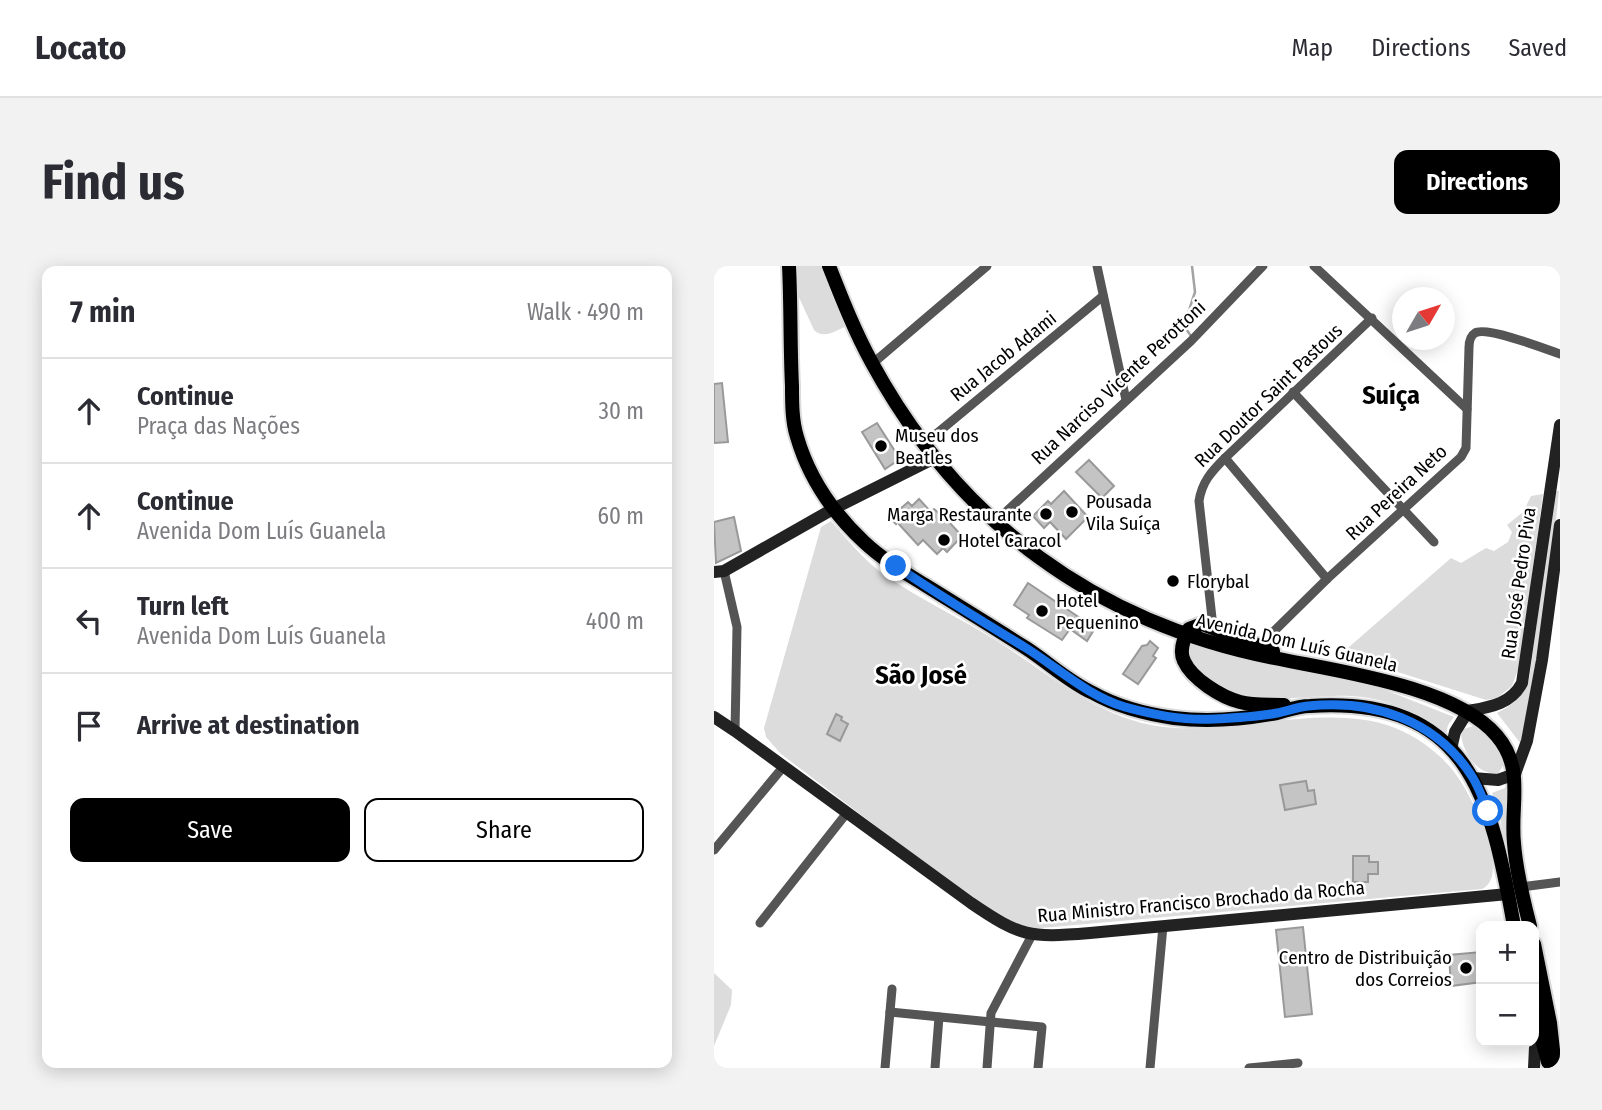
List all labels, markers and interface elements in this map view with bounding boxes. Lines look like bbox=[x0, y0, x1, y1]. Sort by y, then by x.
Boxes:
text: Locato bbox=[35, 28, 126, 68]
text: Map bbox=[1292, 34, 1333, 62]
text: Directions bbox=[1371, 34, 1470, 62]
text: Saved bbox=[1508, 34, 1567, 62]
button: Directions bbox=[1394, 150, 1560, 214]
text: Find us bbox=[42, 153, 185, 212]
north arrow bbox=[1392, 287, 1455, 350]
text: 7 min bbox=[70, 294, 135, 330]
street label: Rua Narciso Vicente Perottoni bbox=[1027, 296, 1210, 469]
text: Walk · 490 m bbox=[527, 298, 644, 326]
street label: Rua Jacob Adami bbox=[946, 307, 1061, 406]
street label: Rua Doutor Saint Pastous bbox=[1190, 319, 1347, 472]
district label: Suíça bbox=[1362, 380, 1420, 411]
text: Continue bbox=[137, 381, 234, 412]
icon: ahead bbox=[70, 392, 108, 430]
text: 30 m bbox=[599, 397, 644, 425]
text: Praça das Nações bbox=[137, 412, 300, 440]
place label: Museu dos Beatles bbox=[895, 424, 979, 469]
marker: Museu dos Beatles bbox=[873, 438, 889, 454]
street label: Rua Pereira Neto bbox=[1341, 440, 1452, 545]
text: Continue bbox=[137, 486, 234, 517]
place label: Pousada Vila Suíça bbox=[1086, 490, 1161, 535]
icon: ahead bbox=[70, 497, 108, 535]
text: 60 m bbox=[598, 502, 644, 530]
place label: Marga Restaurante bbox=[887, 503, 1032, 526]
marker: Pousada Vila Suíça bbox=[1064, 504, 1080, 520]
marker: Marga Restaurante bbox=[1038, 506, 1054, 522]
street label: Rua José Pedro Piva bbox=[1496, 506, 1541, 660]
text: Avenida Dom Luís Guanela bbox=[137, 517, 386, 545]
place label: Hotel Caracol bbox=[958, 529, 1061, 552]
marker: Hotel Caracol bbox=[936, 532, 952, 548]
route end bbox=[880, 550, 911, 581]
place label: Florybal bbox=[1187, 570, 1249, 593]
marker: Florybal bbox=[1165, 573, 1181, 589]
place label: Hotel Pequenino bbox=[1056, 589, 1139, 634]
text: Turn left bbox=[137, 591, 229, 622]
icon: left bbox=[70, 602, 108, 640]
marker: Hotel Pequenino bbox=[1034, 603, 1050, 619]
text: 400 m bbox=[586, 607, 644, 635]
street label: Avenida Dom Luís Guanela bbox=[1194, 608, 1400, 677]
text: Avenida Dom Luís Guanela bbox=[137, 622, 386, 650]
district label: São José bbox=[875, 660, 967, 691]
icon: arrive bbox=[70, 707, 108, 745]
text: Arrive at destination bbox=[137, 710, 360, 741]
route start bbox=[1472, 795, 1503, 826]
button: Save bbox=[70, 798, 350, 862]
button: Share bbox=[364, 798, 644, 862]
street label: Rua Ministro Francisco Brochado da Rocha bbox=[1036, 876, 1366, 927]
map controls bbox=[1476, 921, 1539, 1047]
button: + bbox=[1476, 921, 1539, 984]
place label: Centro de Distribuição dos Correios bbox=[1279, 946, 1452, 991]
marker: Centro de Distribuição dos Correios bbox=[1458, 960, 1474, 976]
button: − bbox=[1476, 984, 1539, 1047]

